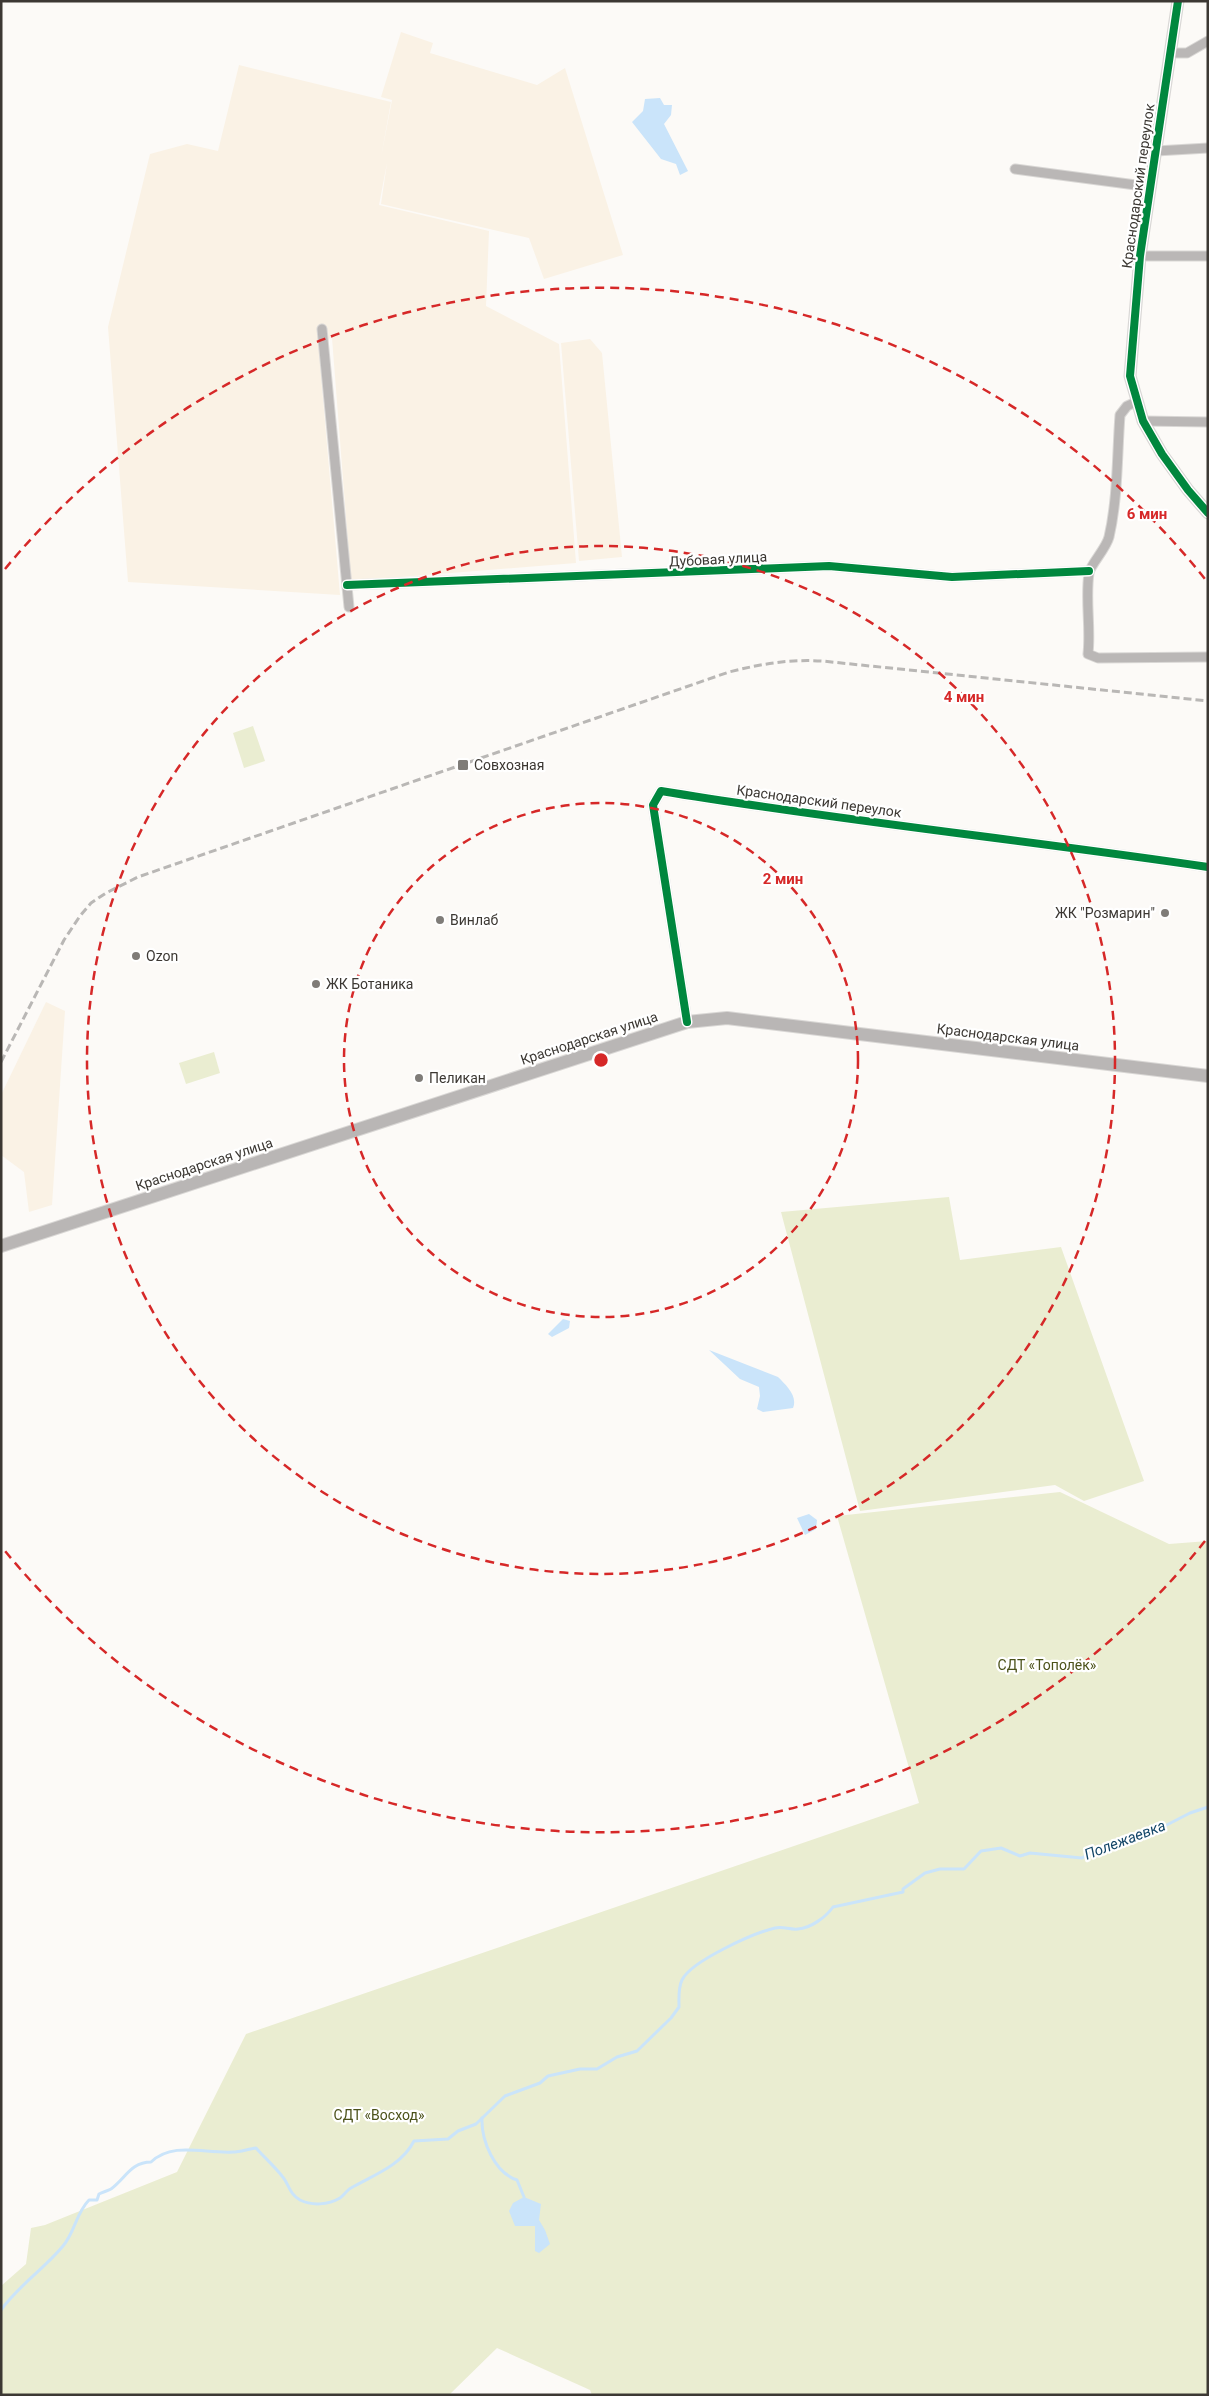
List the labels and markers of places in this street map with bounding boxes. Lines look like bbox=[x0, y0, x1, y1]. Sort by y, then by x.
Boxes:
place label: Совхозная bbox=[474, 757, 544, 773]
marker: Совхозная bbox=[456, 758, 470, 772]
place label: ЖК "Розмарин" bbox=[1055, 905, 1155, 921]
marker: ЖК "Розмарин" bbox=[1159, 907, 1171, 919]
place label: Винлаб bbox=[450, 912, 499, 928]
marker: Винлаб bbox=[434, 914, 446, 926]
place label: Ozon bbox=[146, 948, 178, 964]
marker: Ozon bbox=[130, 950, 142, 962]
place label: ЖК Ботаника bbox=[326, 976, 413, 992]
marker: ЖК Ботаника bbox=[310, 978, 322, 990]
centre of rings bbox=[592, 1051, 610, 1069]
place label: Пеликан bbox=[429, 1070, 486, 1086]
marker: Пеликан bbox=[413, 1072, 425, 1084]

